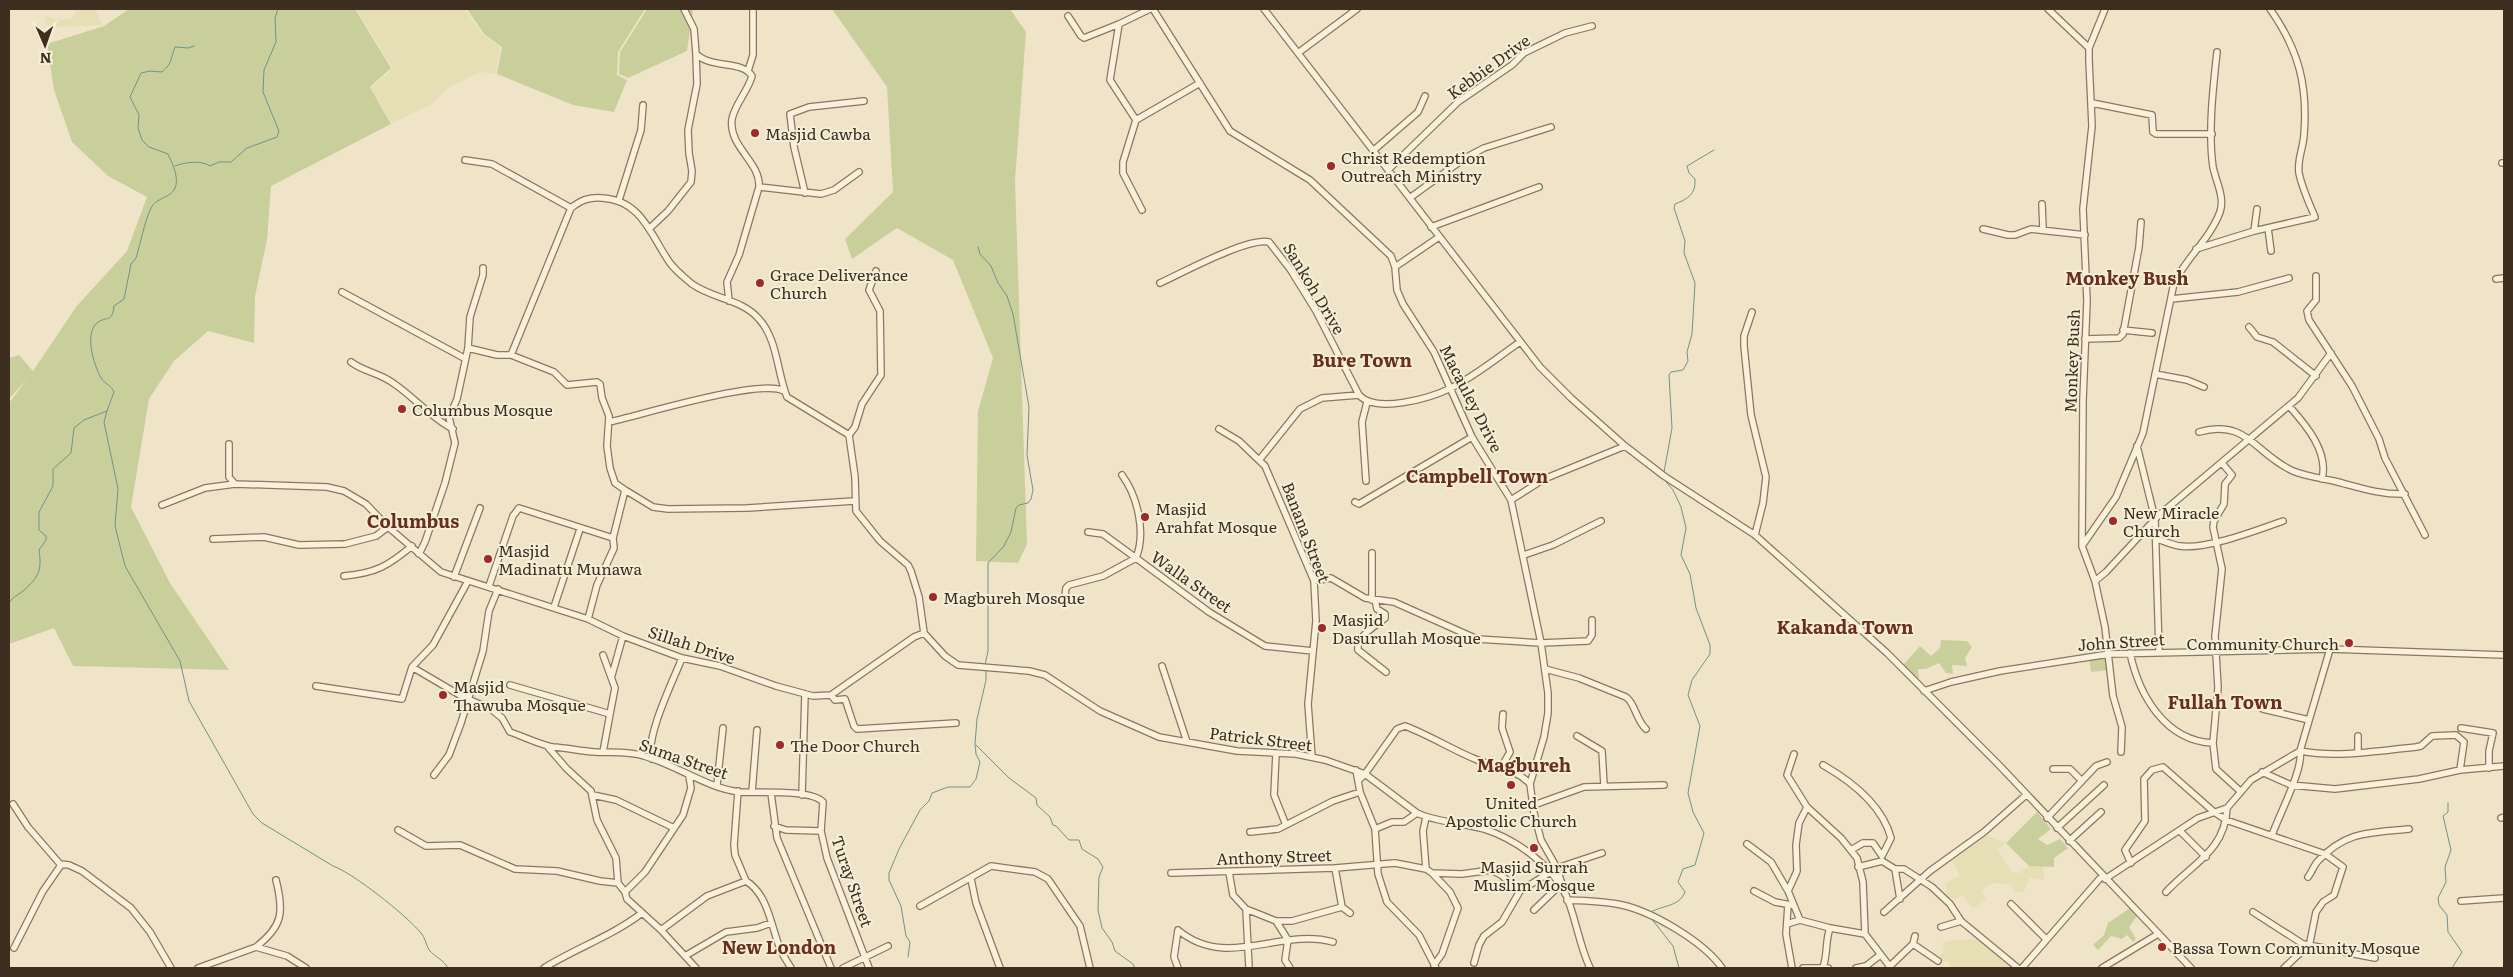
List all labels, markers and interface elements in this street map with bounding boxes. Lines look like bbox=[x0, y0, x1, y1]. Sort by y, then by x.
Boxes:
north arrow bbox=[20, 20, 70, 70]
street label: Kebbie Drive bbox=[1442, 28, 1534, 104]
text: N bbox=[39, 49, 52, 69]
place label: Masjid Cawba bbox=[765, 121, 871, 145]
marker: Masjid Cawba bbox=[749, 127, 761, 139]
place label: Christ Redemption Outreach Ministry bbox=[1341, 145, 1486, 187]
marker: Christ Redemption Outreach Ministry bbox=[1325, 160, 1337, 172]
street label: Sankoh Drive bbox=[1278, 238, 1352, 338]
place label: Grace Deliverance Church bbox=[770, 262, 908, 304]
district label: Monkey Bush bbox=[2065, 264, 2189, 291]
marker: Grace Deliverance Church bbox=[754, 277, 766, 289]
street label: Monkey Bush bbox=[2057, 308, 2085, 413]
street label: Macauley Drive bbox=[1434, 340, 1510, 456]
district label: Bure Town bbox=[1312, 346, 1412, 373]
place label: Columbus Mosque bbox=[412, 397, 553, 421]
marker: Columbus Mosque bbox=[396, 403, 408, 415]
district label: Campbell Town bbox=[1406, 462, 1549, 489]
street label: Banana Street bbox=[1277, 478, 1337, 586]
place label: Masjid Arahfat Mosque bbox=[1155, 496, 1277, 538]
place label: New Miracle Church bbox=[2123, 500, 2219, 542]
district label: Columbus bbox=[367, 507, 459, 534]
marker: Masjid Arahfat Mosque bbox=[1139, 511, 1151, 523]
marker: New Miracle Church bbox=[2107, 515, 2119, 527]
place label: Masjid Madinatu Munawa bbox=[498, 538, 642, 580]
street label: Walla Street bbox=[1147, 544, 1238, 618]
marker: Masjid Madinatu Munawa bbox=[482, 553, 494, 565]
place label: Magbureh Mosque bbox=[943, 585, 1085, 609]
marker: Magbureh Mosque bbox=[927, 591, 939, 603]
place label: Masjid Dasurullah Mosque bbox=[1332, 607, 1481, 649]
district label: Kakanda Town bbox=[1777, 613, 1914, 640]
street label: Sillah Drive bbox=[645, 619, 739, 669]
marker: Masjid Dasurullah Mosque bbox=[1316, 622, 1328, 634]
street label: John Street bbox=[2077, 626, 2166, 656]
place label: Community Church bbox=[2186, 631, 2339, 655]
marker: Community Church bbox=[2343, 637, 2355, 649]
place label: Masjid Thawuba Mosque bbox=[453, 674, 586, 716]
district label: Fullah Town bbox=[2167, 688, 2283, 715]
marker: Masjid Thawuba Mosque bbox=[437, 689, 449, 701]
street label: Patrick Street bbox=[1208, 720, 1314, 756]
street label: Suma Street bbox=[636, 732, 732, 785]
place label: The Door Church bbox=[790, 733, 920, 757]
marker: The Door Church bbox=[774, 739, 786, 751]
district label: Magbureh bbox=[1477, 751, 1571, 778]
marker: United Apostolic Church bbox=[1505, 779, 1517, 791]
place label: United Apostolic Church bbox=[1445, 790, 1577, 832]
street label: Turay Street bbox=[826, 832, 880, 930]
street label: Anthony Street bbox=[1216, 842, 1333, 870]
marker: Masjid Surrah Muslim Mosque bbox=[1528, 842, 1540, 854]
place label: Masjid Surrah Muslim Mosque bbox=[1473, 854, 1595, 896]
district label: New London bbox=[722, 933, 837, 960]
place label: Bassa Town Community Mosque bbox=[2172, 935, 2420, 959]
marker: Bassa Town Community Mosque bbox=[2156, 941, 2168, 953]

